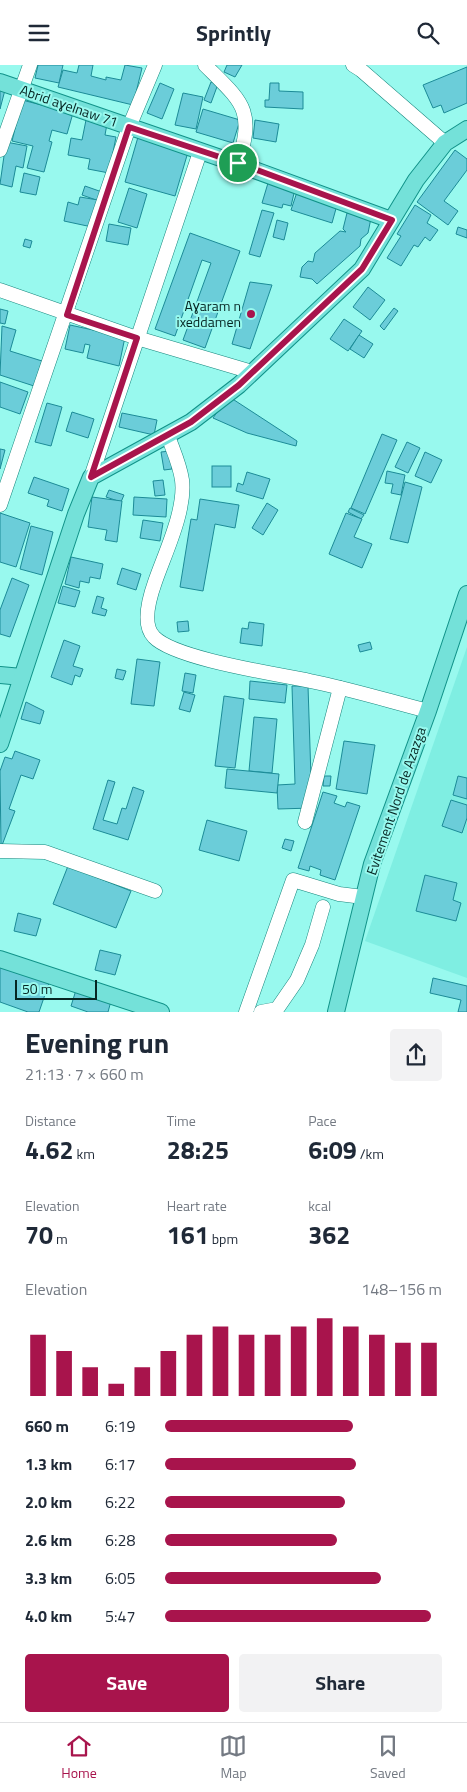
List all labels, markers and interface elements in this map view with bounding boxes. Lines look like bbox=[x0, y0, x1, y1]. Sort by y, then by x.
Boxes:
text: Sprintly bbox=[196, 16, 271, 50]
icon: menu bbox=[25, 19, 53, 47]
icon: search bbox=[414, 19, 442, 47]
street label: Abrid aɣelnaw 71 bbox=[17, 79, 121, 132]
pin bbox=[217, 142, 259, 184]
icon: arrive bbox=[224, 149, 252, 177]
place label: Aɣaram n ixeddamen bbox=[177, 295, 241, 332]
marker: Aɣaram n ixeddamen bbox=[245, 308, 257, 320]
street label: Evitement Nord de Azazga bbox=[360, 724, 431, 878]
scale bar bbox=[15, 977, 98, 1000]
text: 50 m bbox=[22, 978, 52, 999]
text: Evening run bbox=[25, 1021, 169, 1064]
button: share bbox=[390, 1029, 442, 1081]
text: 21:13 · 7 × 660 m bbox=[25, 1062, 144, 1086]
text: Distance bbox=[25, 1110, 76, 1131]
text: Time bbox=[167, 1110, 196, 1131]
text: Pace bbox=[308, 1110, 337, 1131]
text: 4.62 bbox=[25, 1131, 73, 1169]
text: 28:25 bbox=[167, 1131, 229, 1169]
text: 6:09 bbox=[308, 1131, 357, 1169]
text: km bbox=[73, 1143, 95, 1164]
text: /km bbox=[357, 1143, 384, 1164]
text: Elevation bbox=[25, 1195, 79, 1216]
text: Heart rate bbox=[167, 1195, 227, 1216]
text: kcal bbox=[308, 1195, 331, 1216]
text: 70 bbox=[25, 1216, 53, 1254]
text: 161 bbox=[167, 1216, 209, 1254]
text: 362 bbox=[308, 1216, 350, 1254]
text: m bbox=[53, 1228, 68, 1249]
text: bpm bbox=[209, 1228, 238, 1249]
text: Elevation bbox=[25, 1277, 87, 1301]
text: 148–156 m bbox=[361, 1277, 442, 1301]
text: 660 m bbox=[25, 1414, 69, 1438]
text: 6:19 bbox=[105, 1414, 135, 1438]
text: 1.3 km bbox=[25, 1452, 72, 1476]
text: 6:17 bbox=[105, 1452, 135, 1476]
text: 2.0 km bbox=[25, 1490, 72, 1514]
text: 6:22 bbox=[105, 1490, 135, 1514]
text: 2.6 km bbox=[25, 1528, 72, 1552]
text: 6:28 bbox=[105, 1528, 135, 1552]
text: 3.3 km bbox=[25, 1566, 72, 1590]
text: 6:05 bbox=[105, 1566, 135, 1590]
text: 4.0 km bbox=[25, 1604, 72, 1628]
text: 5:47 bbox=[105, 1604, 135, 1628]
button: Save bbox=[25, 1654, 229, 1712]
button: Share bbox=[239, 1654, 442, 1712]
tab: Home bbox=[61, 1732, 97, 1783]
tab: Map bbox=[219, 1732, 247, 1783]
tab: Saved bbox=[370, 1732, 406, 1783]

